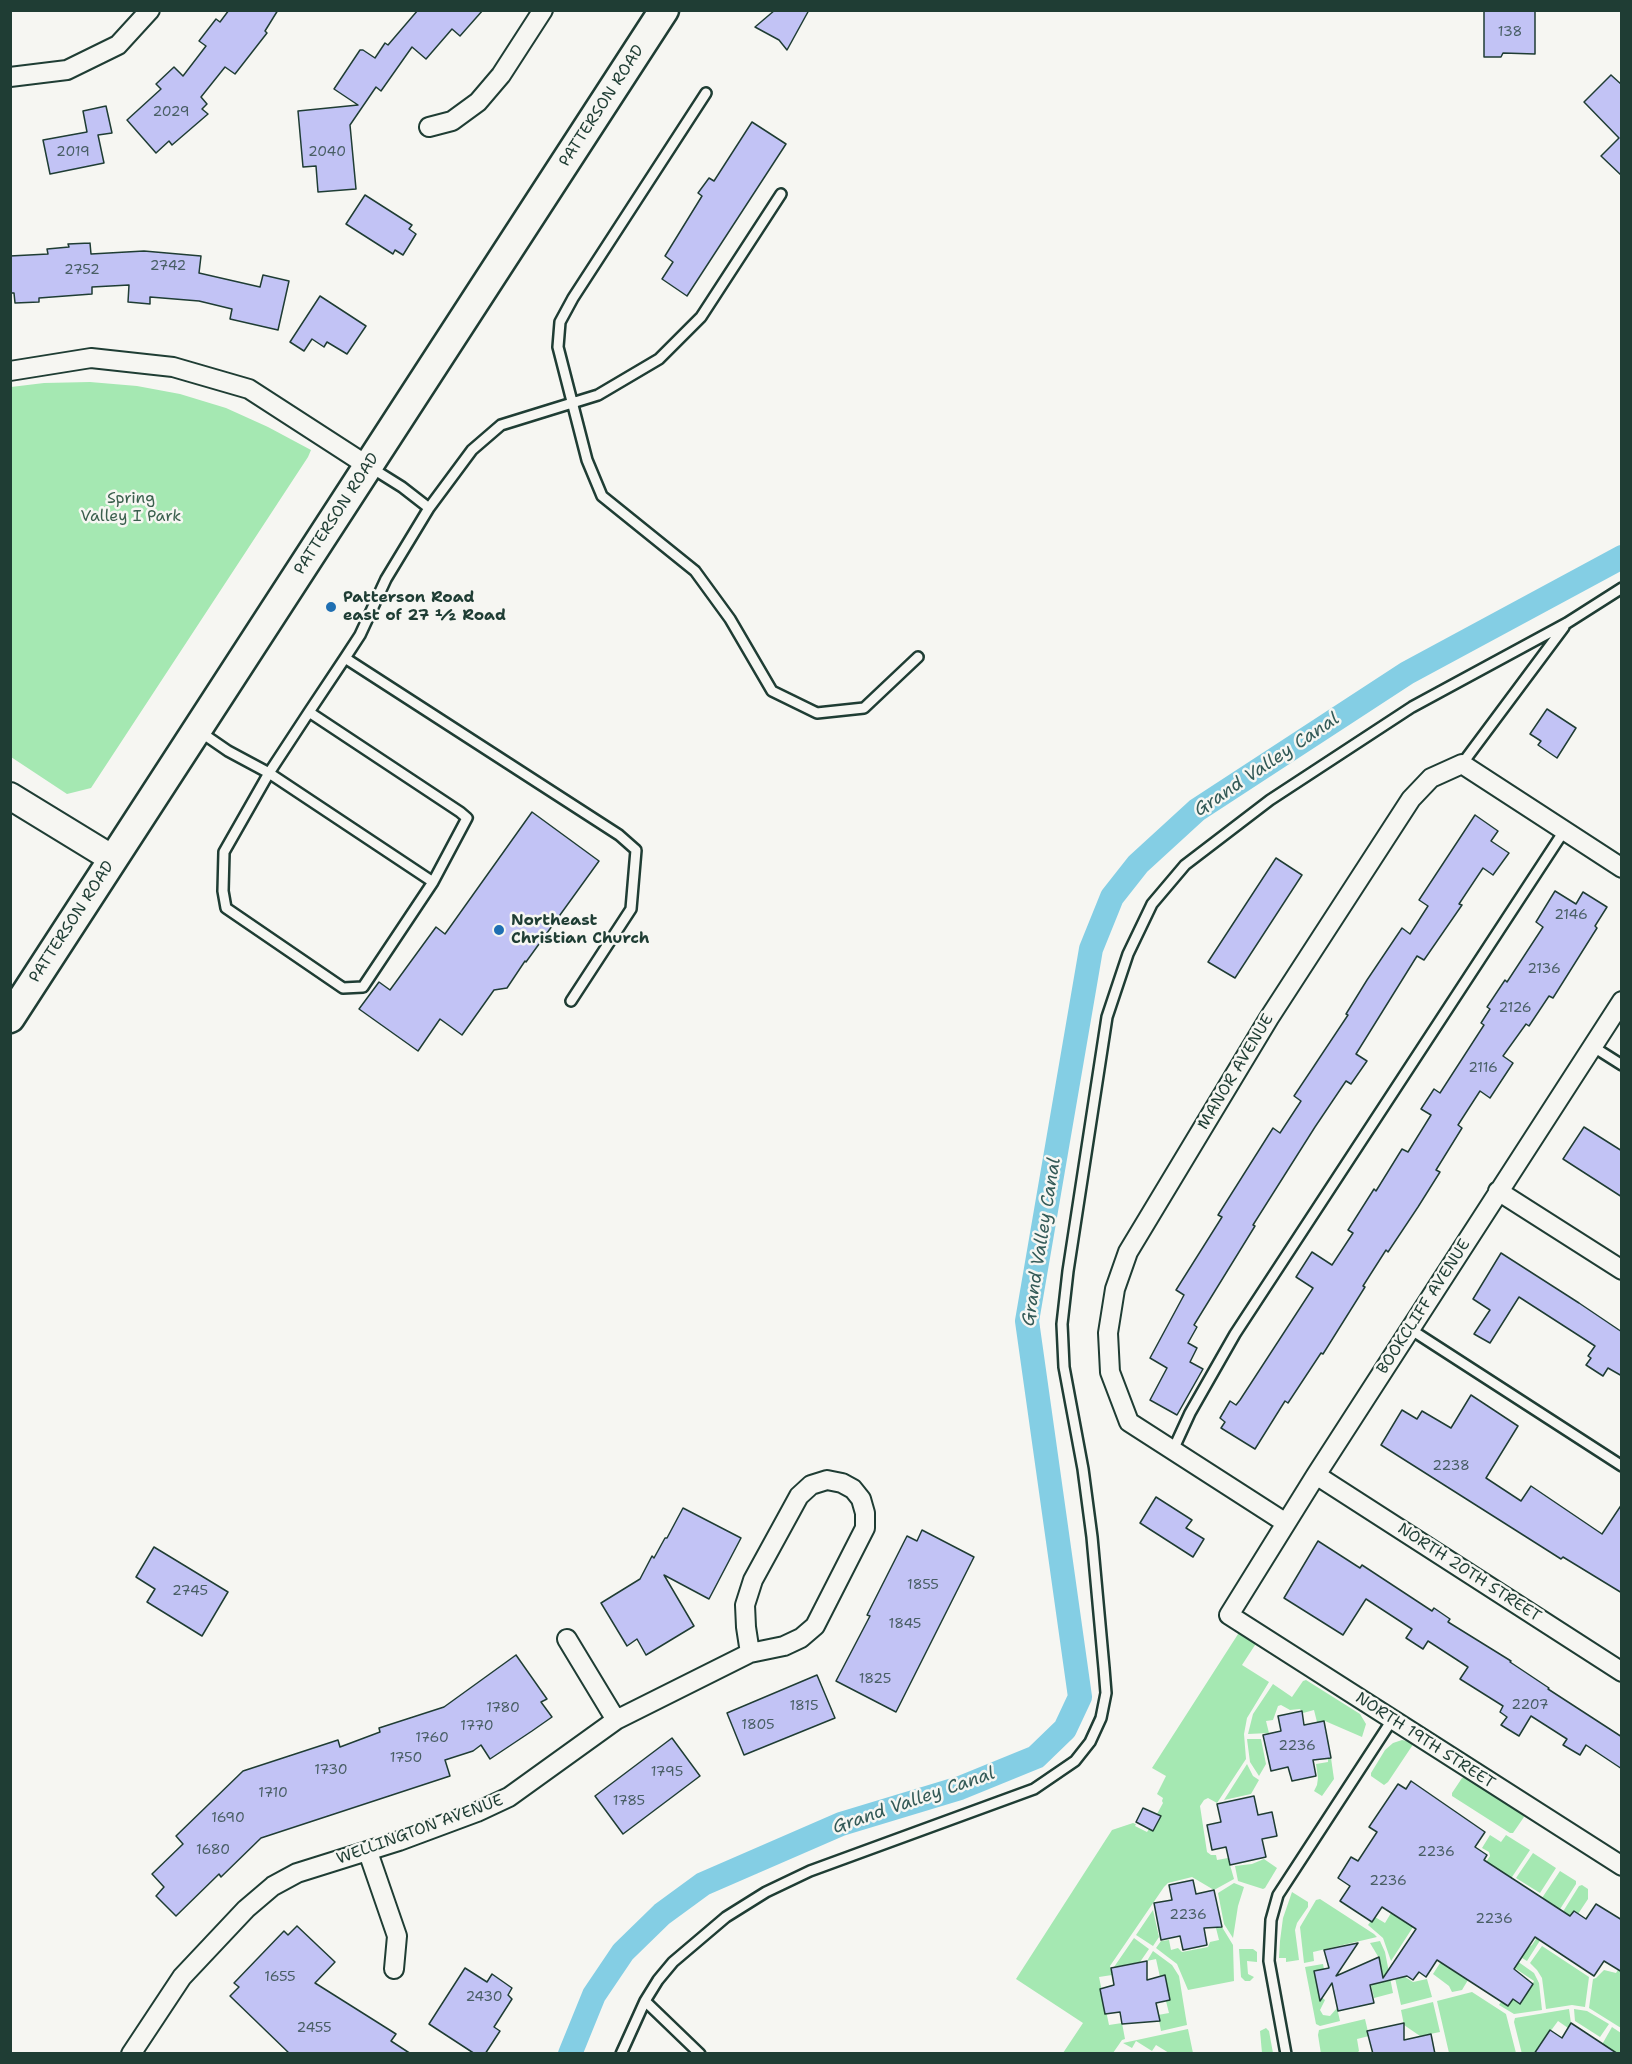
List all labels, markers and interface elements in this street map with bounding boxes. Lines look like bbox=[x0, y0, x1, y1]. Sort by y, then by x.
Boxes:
house number: 138 bbox=[1498, 24, 1522, 40]
street label: PATTERSON ROAD bbox=[555, 42, 649, 170]
house number: 2029 bbox=[152, 104, 190, 120]
house number: 2019 bbox=[56, 144, 90, 160]
house number: 2040 bbox=[308, 144, 346, 160]
house number: 2742 bbox=[150, 258, 186, 274]
house number: 2752 bbox=[64, 262, 100, 278]
street label: PATTERSON ROAD bbox=[290, 450, 384, 578]
park label: Spring Valley I Park bbox=[81, 489, 181, 527]
place label: Patterson Road east of 27 ½ Road bbox=[343, 588, 506, 626]
marker: Patterson Road east of 27 ½ Road bbox=[324, 600, 338, 614]
water label: Grand Valley Canal bbox=[1190, 708, 1344, 822]
street label: PATTERSON ROAD bbox=[25, 858, 119, 986]
house number: 2146 bbox=[1554, 907, 1588, 923]
place label: Northeast Christian Church bbox=[511, 911, 649, 949]
marker: Northeast Christian Church bbox=[492, 923, 506, 937]
house number: 2136 bbox=[1527, 961, 1561, 977]
house number: 2126 bbox=[1498, 1000, 1532, 1016]
street label: MANOR AVENUE bbox=[1194, 1011, 1278, 1133]
house number: 2116 bbox=[1468, 1060, 1498, 1076]
water label: Grand Valley Canal bbox=[1018, 1156, 1066, 1328]
street label: BOOKCLIFF AVENUE bbox=[1373, 1236, 1475, 1378]
house number: 2238 bbox=[1432, 1458, 1470, 1474]
street label: NORTH 20TH STREET bbox=[1394, 1519, 1544, 1627]
house number: 1855 bbox=[907, 1577, 939, 1593]
house number: 2745 bbox=[172, 1583, 208, 1599]
house number: 1845 bbox=[889, 1616, 921, 1632]
house number: 1825 bbox=[859, 1671, 891, 1687]
street label: NORTH 19TH STREET bbox=[1352, 1689, 1498, 1793]
house number: 2207 bbox=[1511, 1697, 1549, 1713]
house number: 1815 bbox=[789, 1698, 819, 1714]
house number: 1780 bbox=[486, 1700, 520, 1716]
house number: 1805 bbox=[741, 1717, 775, 1733]
house number: 1770 bbox=[460, 1718, 494, 1734]
house number: 1760 bbox=[415, 1730, 449, 1746]
house number: 2236 bbox=[1278, 1738, 1316, 1754]
house number: 1750 bbox=[390, 1750, 422, 1766]
house number: 1730 bbox=[314, 1762, 348, 1778]
water label: Grand Valley Canal bbox=[830, 1763, 998, 1839]
house number: 1795 bbox=[651, 1764, 683, 1780]
house number: 1710 bbox=[258, 1785, 288, 1801]
street label: WELLINGTON AVENUE bbox=[334, 1791, 506, 1869]
house number: 1785 bbox=[613, 1793, 645, 1809]
house number: 1690 bbox=[211, 1810, 245, 1826]
house number: 1680 bbox=[196, 1842, 230, 1858]
house number: 2236 bbox=[1417, 1844, 1455, 1860]
house number: 2236 bbox=[1369, 1873, 1407, 1889]
house number: 2236 bbox=[1169, 1907, 1207, 1923]
house number: 2236 bbox=[1475, 1911, 1513, 1927]
house number: 1655 bbox=[264, 1969, 296, 1985]
house number: 2430 bbox=[465, 1989, 503, 2005]
house number: 2455 bbox=[297, 2020, 331, 2036]

